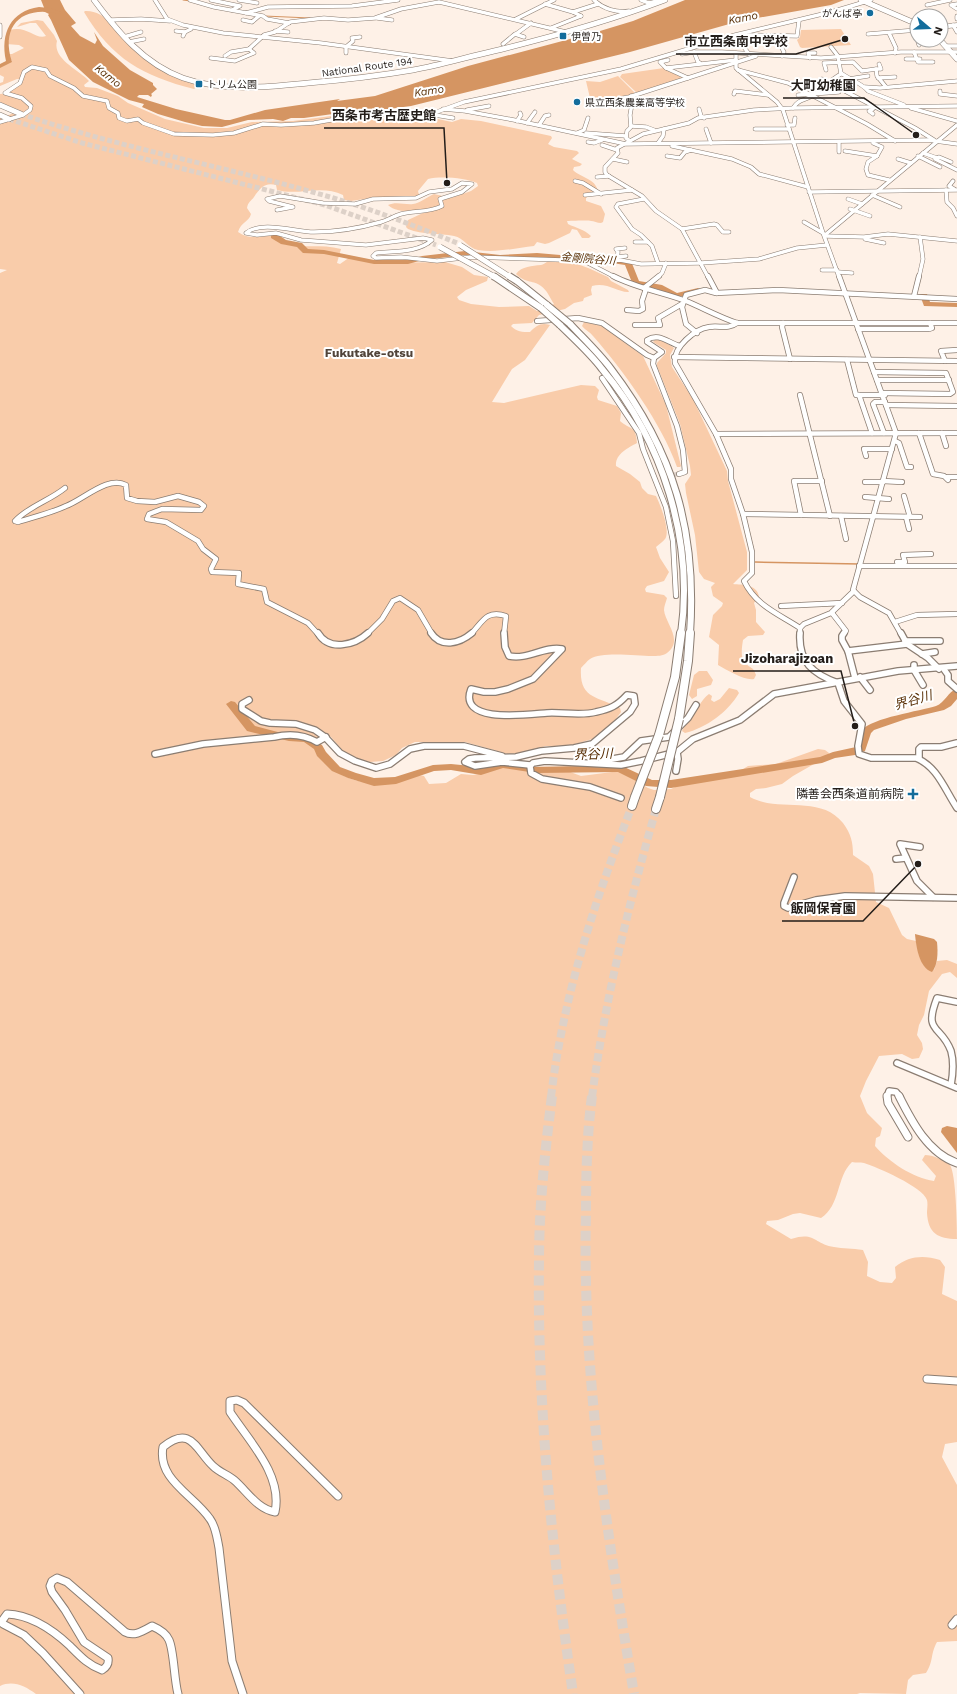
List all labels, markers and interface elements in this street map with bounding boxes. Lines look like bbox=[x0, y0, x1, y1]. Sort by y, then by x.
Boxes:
place label: がんば亭 bbox=[822, 8, 862, 19]
marker: がんば亭 bbox=[865, 8, 875, 18]
north arrow bbox=[909, 8, 949, 48]
water label: Kamo bbox=[727, 9, 759, 27]
text: N bbox=[931, 25, 945, 37]
callout: 市立西条南中学校 bbox=[676, 29, 796, 54]
marker: 伊曽乃 bbox=[558, 31, 568, 41]
place label: 伊曽乃 bbox=[571, 31, 601, 42]
text: 市立西条南中学校 bbox=[684, 34, 788, 49]
street label: National Route 194 bbox=[321, 55, 413, 79]
water label: Kamo bbox=[92, 62, 124, 90]
callout: 大町幼稚園 bbox=[783, 73, 864, 98]
text: 大町幼稚園 bbox=[790, 78, 856, 93]
marker: トリム公園 bbox=[194, 79, 204, 89]
place label: トリム公園 bbox=[207, 79, 257, 90]
water label: Kamo bbox=[413, 82, 445, 100]
marker: 県立西条農業高等学校 bbox=[572, 97, 582, 107]
place label: 県立西条農業高等学校 bbox=[585, 97, 685, 108]
callout: 西条市考古歴史館 bbox=[324, 103, 444, 128]
text: 西条市考古歴史館 bbox=[332, 108, 436, 123]
water label: 金剛院谷川 bbox=[560, 251, 617, 267]
district label: Fukutake-otsu bbox=[325, 346, 413, 360]
callout: Jizoharajizoan bbox=[733, 646, 841, 671]
text: Jizoharajizoan bbox=[741, 651, 833, 666]
water label: 界谷川 bbox=[892, 687, 936, 713]
water label: 界谷川 bbox=[573, 746, 615, 762]
place label: 隣善会西条道前病院 bbox=[796, 787, 904, 801]
marker: 隣善会西条道前病院 bbox=[907, 788, 919, 800]
callout: 飯岡保育園 bbox=[782, 896, 863, 921]
text: 飯岡保育園 bbox=[790, 901, 856, 916]

